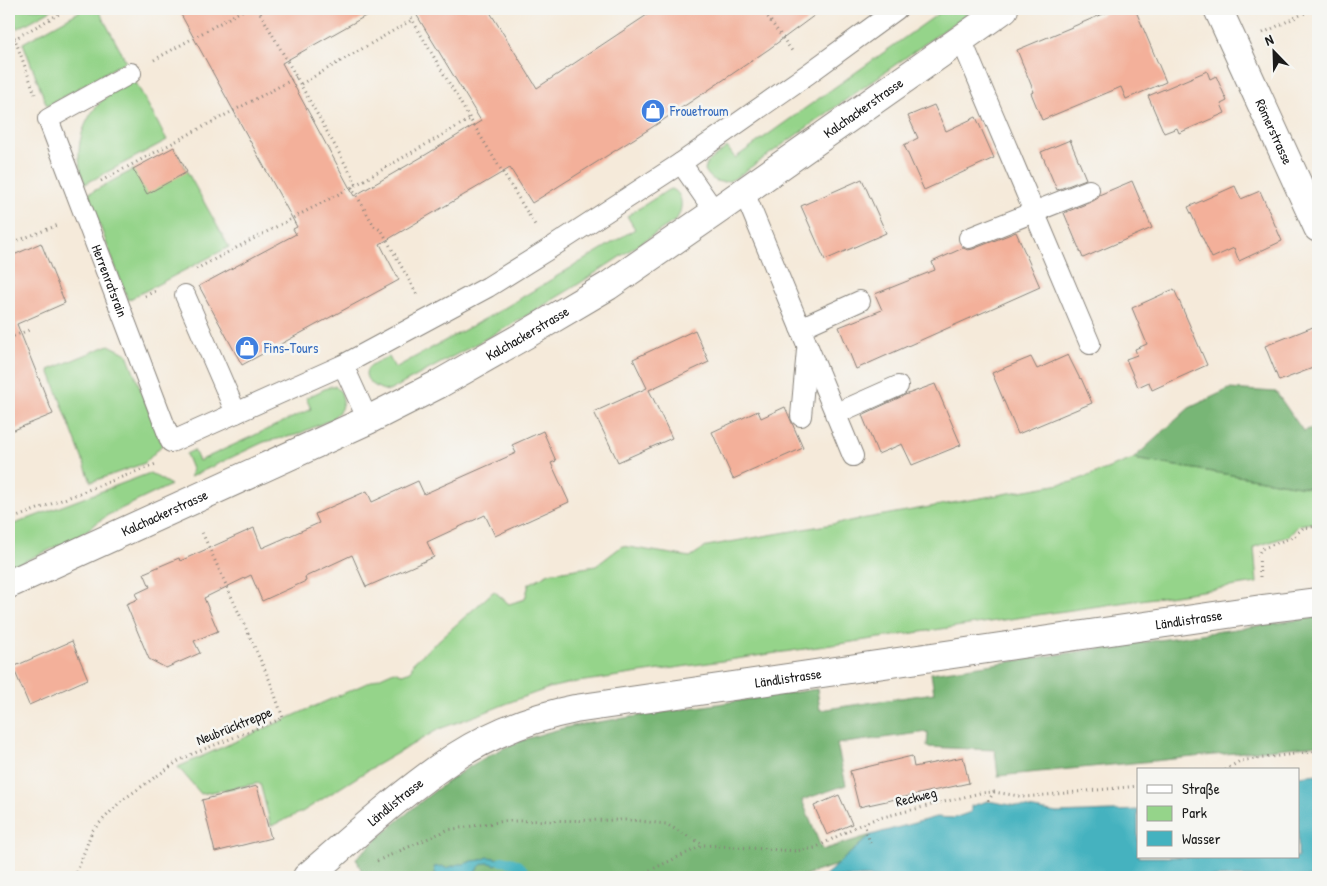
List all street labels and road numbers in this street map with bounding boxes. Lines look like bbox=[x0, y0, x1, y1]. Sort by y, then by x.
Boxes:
street label: Kalchackerstrasse bbox=[819, 73, 907, 142]
street label: Römerstrasse bbox=[1251, 96, 1298, 168]
street label: Herrenratsrain bbox=[88, 242, 133, 320]
street label: Kalchackerstrasse bbox=[482, 301, 572, 365]
street label: Kalchackerstrasse bbox=[118, 484, 211, 540]
street label: Ländlistrasse bbox=[1154, 605, 1224, 633]
street label: Ländlistrasse bbox=[754, 663, 823, 692]
street label: Neubrücktreppe bbox=[193, 702, 275, 750]
street label: Ländlistrasse bbox=[363, 773, 427, 830]
street label: Reckweg bbox=[893, 782, 939, 812]

